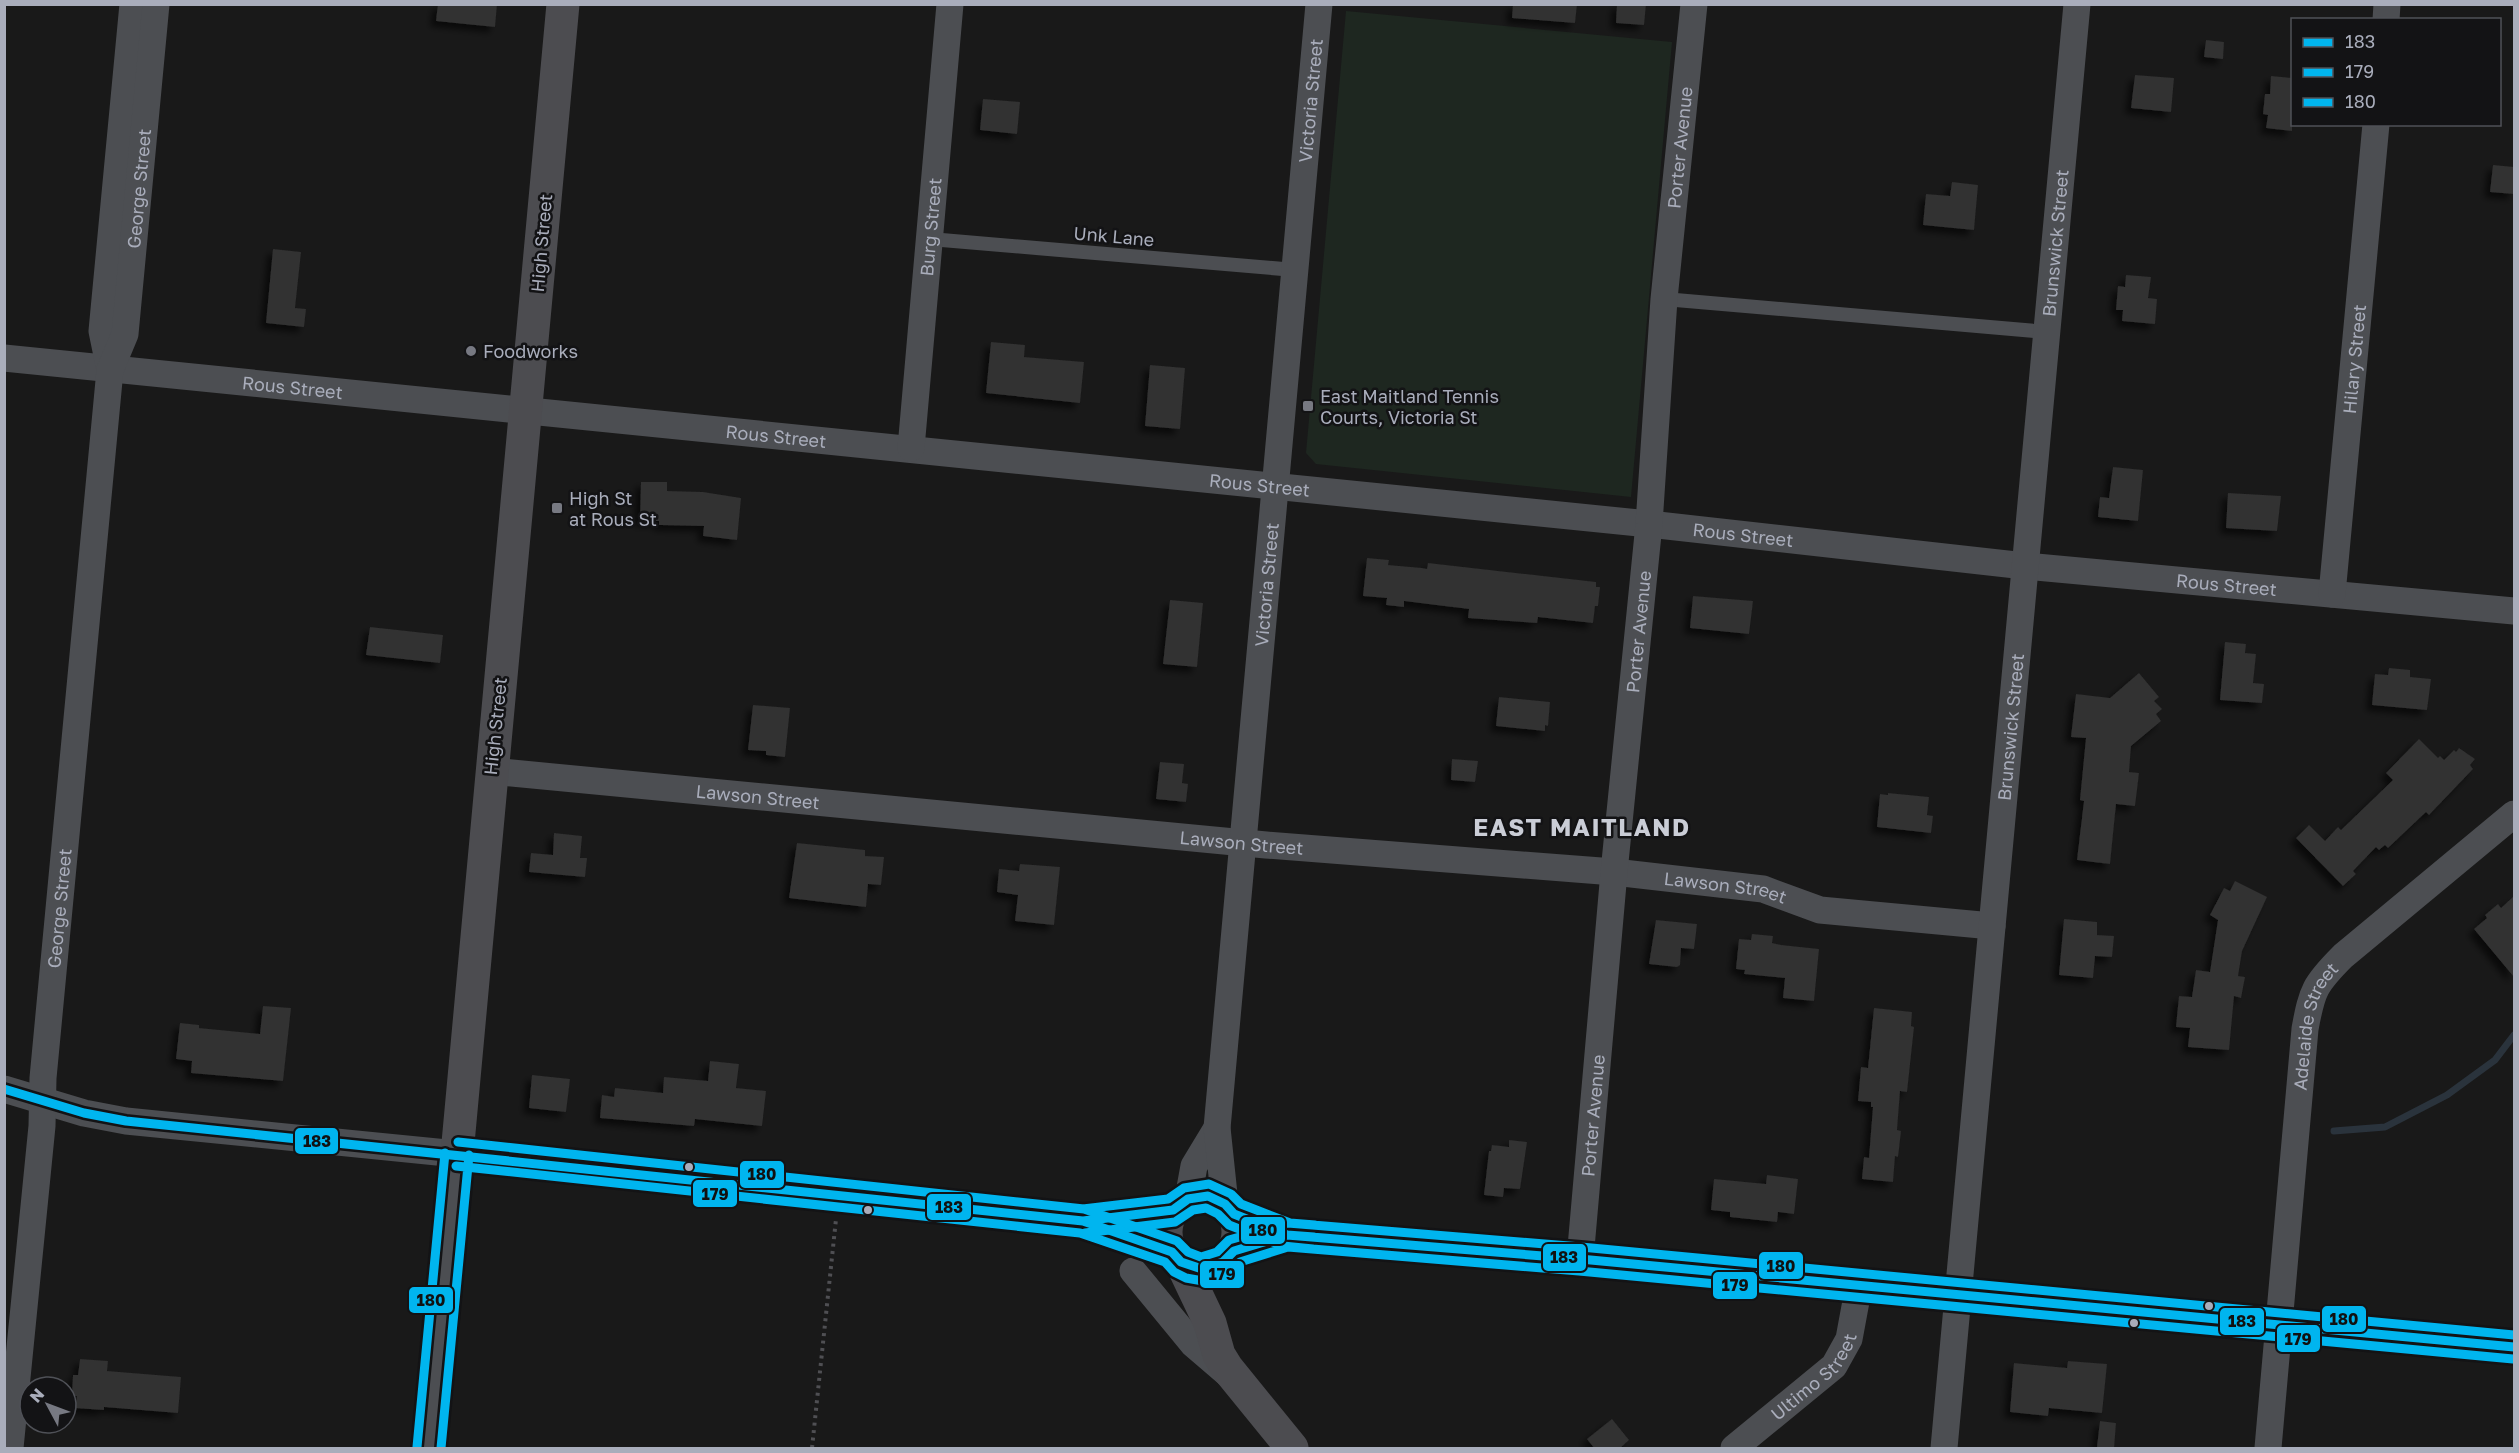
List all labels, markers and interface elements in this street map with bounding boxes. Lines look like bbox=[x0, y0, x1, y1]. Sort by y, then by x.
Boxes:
legend bbox=[2291, 18, 2501, 126]
text: 183 bbox=[2345, 30, 2375, 52]
street label: Victoria Street bbox=[1294, 38, 1327, 164]
text: 179 bbox=[2345, 60, 2374, 82]
street label: Porter Avenue bbox=[1662, 85, 1697, 210]
text: 180 bbox=[2345, 90, 2376, 112]
street label: George Street bbox=[122, 128, 155, 249]
street label: Brunswick Street bbox=[2037, 168, 2073, 318]
street label: Burg Street bbox=[915, 177, 946, 277]
street label: High Street bbox=[526, 193, 556, 293]
street label: Unk Lane bbox=[1073, 222, 1155, 250]
street label: Hilary Street bbox=[2338, 303, 2370, 415]
place label: Foodworks bbox=[483, 340, 578, 362]
marker: Foodworks bbox=[464, 344, 478, 358]
street label: Rous Street bbox=[241, 371, 344, 403]
place label: East Maitland Tennis Courts, Victoria St bbox=[1320, 385, 1499, 428]
marker: East Maitland Tennis Courts, Victoria St bbox=[1301, 399, 1315, 413]
street label: Rous Street bbox=[725, 420, 827, 452]
street label: Rous Street bbox=[1208, 469, 1311, 501]
place label: High St at Rous St bbox=[569, 487, 657, 530]
marker: High St at Rous St bbox=[550, 501, 564, 515]
street label: Rous Street bbox=[1692, 518, 1795, 551]
street label: Victoria Street bbox=[1250, 522, 1283, 648]
street label: Rous Street bbox=[2175, 569, 2278, 600]
street label: Porter Avenue bbox=[1621, 570, 1655, 694]
street label: Brunswick Street bbox=[1993, 652, 2028, 802]
street label: High Street bbox=[479, 676, 511, 776]
street label: Lawson Street bbox=[695, 780, 821, 813]
district label: EAST MAITLAND bbox=[1473, 812, 1691, 841]
street label: Lawson Street bbox=[1179, 826, 1304, 859]
street label: George Street bbox=[42, 847, 76, 969]
street label: Lawson Street bbox=[1663, 867, 1790, 908]
street label: Adelaide Street bbox=[2289, 957, 2342, 1091]
street label: Porter Avenue bbox=[1576, 1054, 1609, 1178]
line badge: 183 bbox=[294, 1127, 339, 1155]
text: 183 bbox=[303, 1131, 331, 1151]
line badge: 180 bbox=[739, 1160, 785, 1189]
unlabelled marker bbox=[683, 1161, 695, 1173]
text: 180 bbox=[748, 1164, 776, 1184]
line badge: 179 bbox=[692, 1179, 738, 1208]
text: 179 bbox=[701, 1184, 729, 1204]
line badge: 183 bbox=[926, 1193, 972, 1221]
text: 183 bbox=[935, 1197, 963, 1217]
unlabelled marker bbox=[862, 1204, 874, 1216]
line badge: 180 bbox=[1240, 1216, 1286, 1245]
text: 180 bbox=[1249, 1220, 1277, 1240]
line badge: 183 bbox=[1542, 1243, 1587, 1272]
text: 183 bbox=[1550, 1247, 1578, 1267]
line badge: 180 bbox=[1758, 1251, 1804, 1280]
text: 180 bbox=[1767, 1256, 1795, 1276]
line badge: 179 bbox=[1199, 1260, 1245, 1289]
text: 179 bbox=[1208, 1264, 1236, 1284]
line badge: 179 bbox=[1712, 1271, 1758, 1300]
text: 179 bbox=[1721, 1275, 1749, 1295]
line badge: 180 bbox=[408, 1286, 454, 1314]
text: 180 bbox=[417, 1290, 445, 1310]
unlabelled marker bbox=[2203, 1300, 2215, 1312]
line badge: 180 bbox=[2321, 1305, 2367, 1333]
line badge: 183 bbox=[2219, 1307, 2265, 1336]
text: 180 bbox=[2330, 1309, 2358, 1329]
text: 183 bbox=[2228, 1311, 2256, 1331]
unlabelled marker bbox=[2128, 1317, 2140, 1329]
line badge: 179 bbox=[2276, 1324, 2321, 1353]
text: 179 bbox=[2284, 1329, 2312, 1349]
street label: Ultimo Street bbox=[1766, 1332, 1861, 1425]
north arrow bbox=[18, 1375, 78, 1435]
text: N bbox=[25, 1384, 48, 1406]

